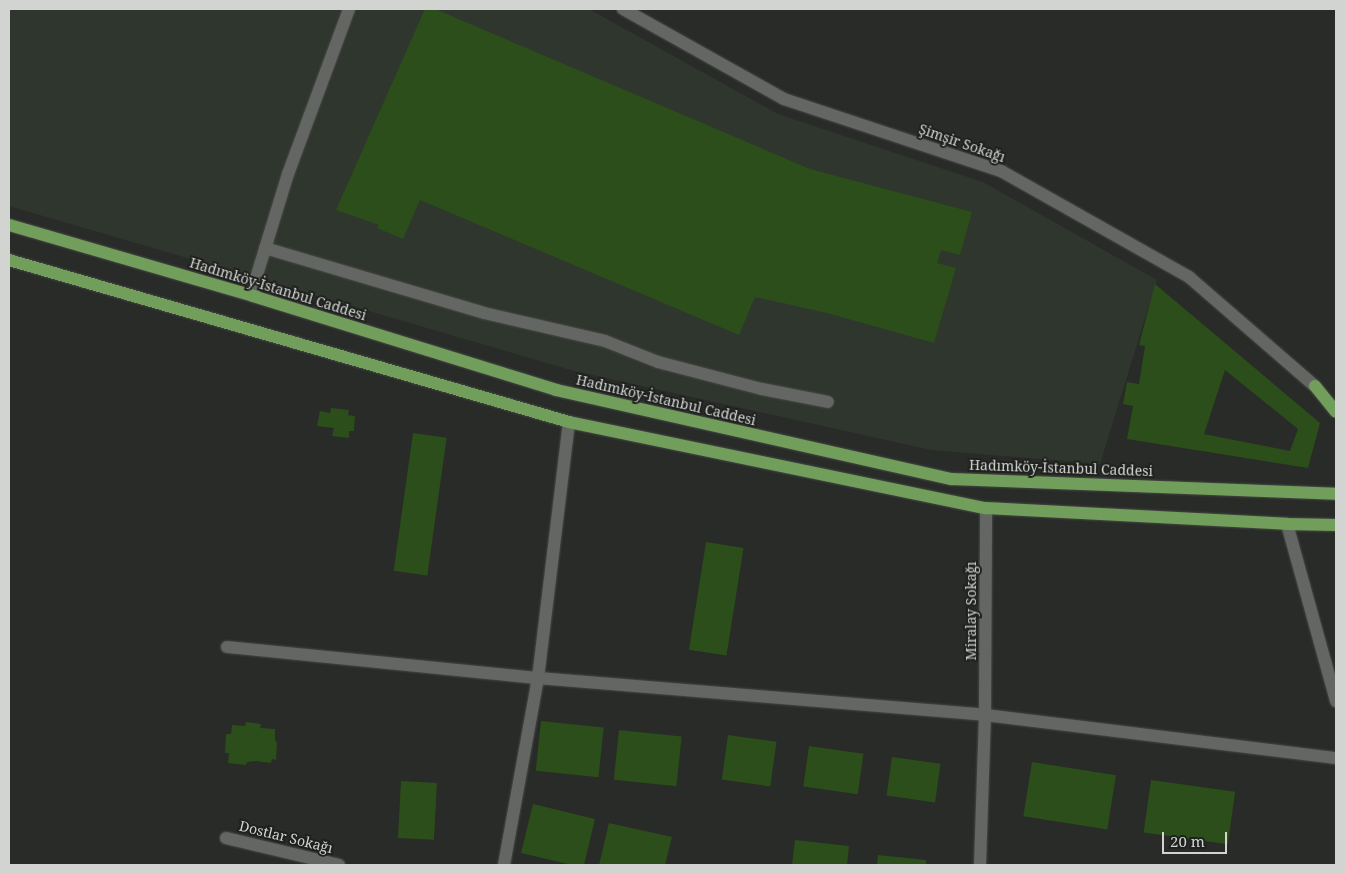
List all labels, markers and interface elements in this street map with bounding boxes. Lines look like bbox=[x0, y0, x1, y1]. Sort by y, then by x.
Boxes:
street label: Şimşir Sokağı bbox=[917, 120, 1007, 166]
street label: Hadımköy-İstanbul Caddesi bbox=[188, 254, 368, 324]
street label: Hadımköy-İstanbul Caddesi bbox=[574, 371, 758, 429]
street label: Hadımköy-İstanbul Caddesi bbox=[969, 456, 1153, 480]
street label: Miralay Sokağı bbox=[963, 561, 979, 661]
street label: Dostlar Sokağı bbox=[238, 817, 334, 857]
scale bar bbox=[1165, 822, 1230, 854]
text: 20 m bbox=[1170, 831, 1205, 851]

